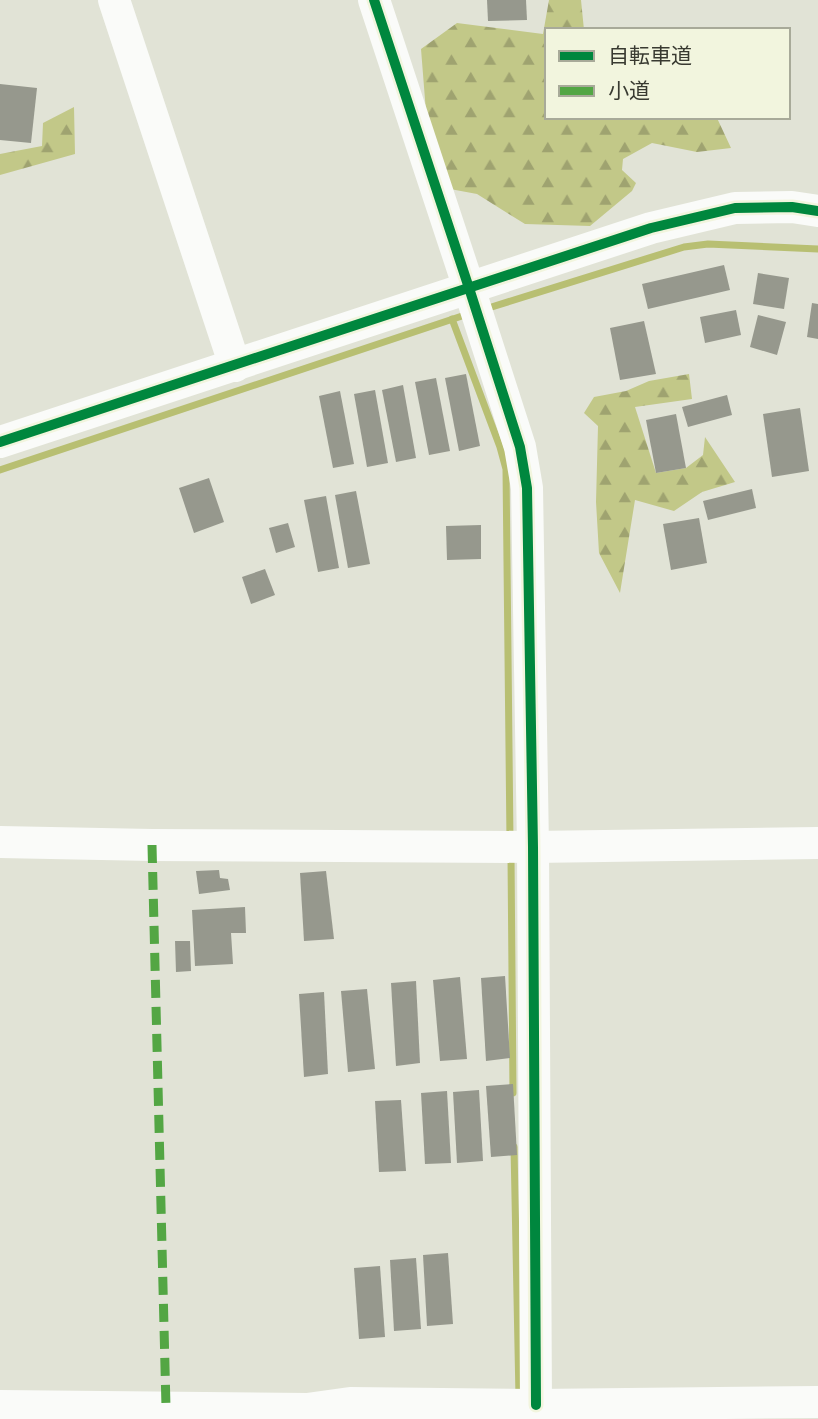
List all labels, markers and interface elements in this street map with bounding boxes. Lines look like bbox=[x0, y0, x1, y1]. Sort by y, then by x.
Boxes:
legend bbox=[545, 28, 790, 119]
text: 自転車道 bbox=[608, 44, 692, 67]
text: 小道 bbox=[608, 79, 650, 102]

